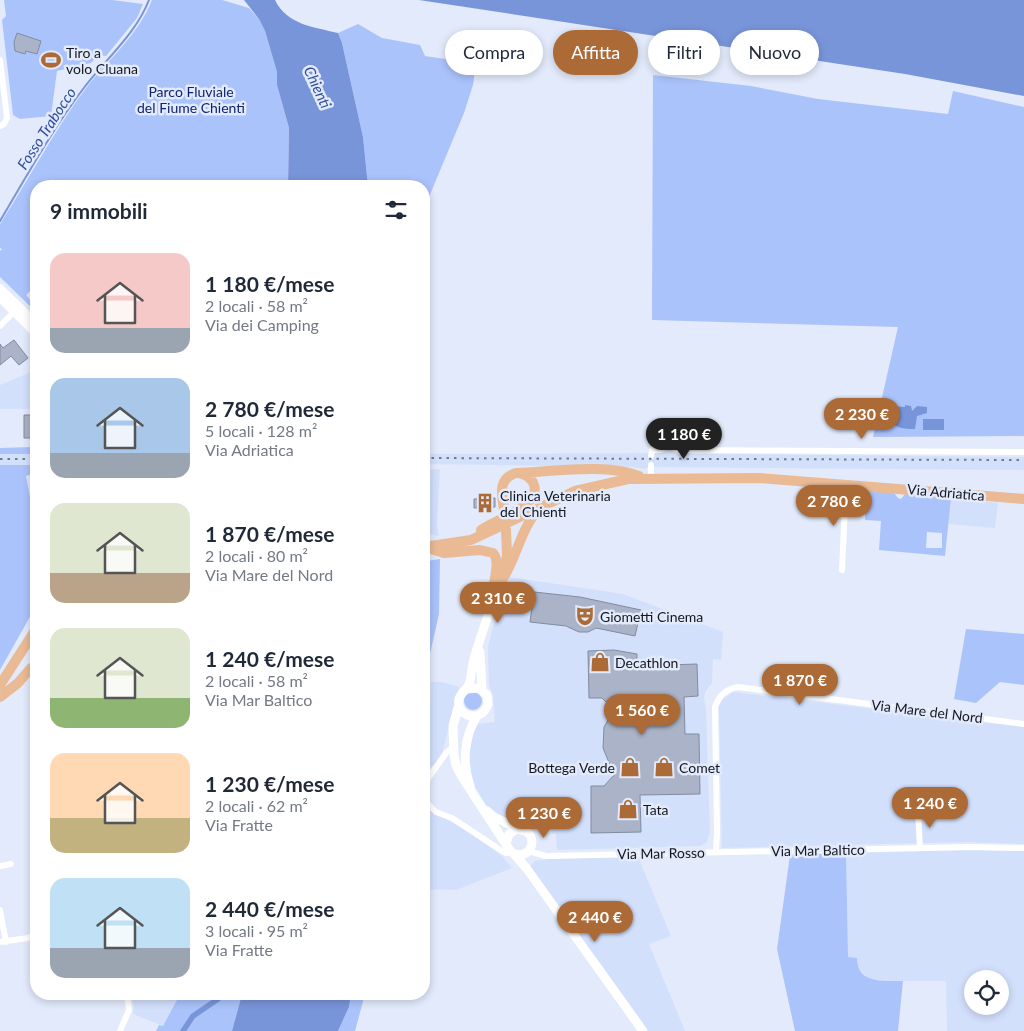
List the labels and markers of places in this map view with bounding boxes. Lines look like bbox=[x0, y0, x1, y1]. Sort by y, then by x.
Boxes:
place label: Tiro a volo Cluana bbox=[66, 44, 138, 77]
sports icon: Tiro a volo Cluana bbox=[40, 49, 62, 71]
pin: 2 230 € bbox=[816, 398, 908, 440]
pin: 1 180 € bbox=[638, 418, 730, 460]
pin: 2 780 € bbox=[788, 484, 880, 527]
place label: Clinica Veterinaria del Chienti bbox=[500, 487, 611, 520]
building icon: Clinica Veterinaria del Chienti bbox=[474, 492, 496, 514]
pin: 2 310 € bbox=[452, 582, 544, 624]
theatre icon: Giometti Cinema bbox=[574, 605, 596, 627]
place label: Giometti Cinema bbox=[600, 608, 703, 625]
shop icon: Decathlon bbox=[589, 651, 611, 673]
place label: Decathlon bbox=[615, 654, 678, 671]
pin: 1 870 € bbox=[754, 664, 846, 706]
pin: 1 560 € bbox=[596, 694, 688, 736]
shop icon: Bottega Verde bbox=[619, 756, 641, 778]
shop icon: Comet bbox=[653, 756, 675, 778]
place label: Bottega Verde bbox=[528, 759, 615, 776]
place label: Comet bbox=[679, 759, 720, 776]
pin: 1 240 € bbox=[884, 786, 976, 829]
pin: 1 230 € bbox=[498, 796, 590, 839]
shop icon: Tata bbox=[617, 798, 639, 820]
place label: Tata bbox=[643, 801, 669, 818]
pin: 2 440 € bbox=[549, 900, 641, 943]

